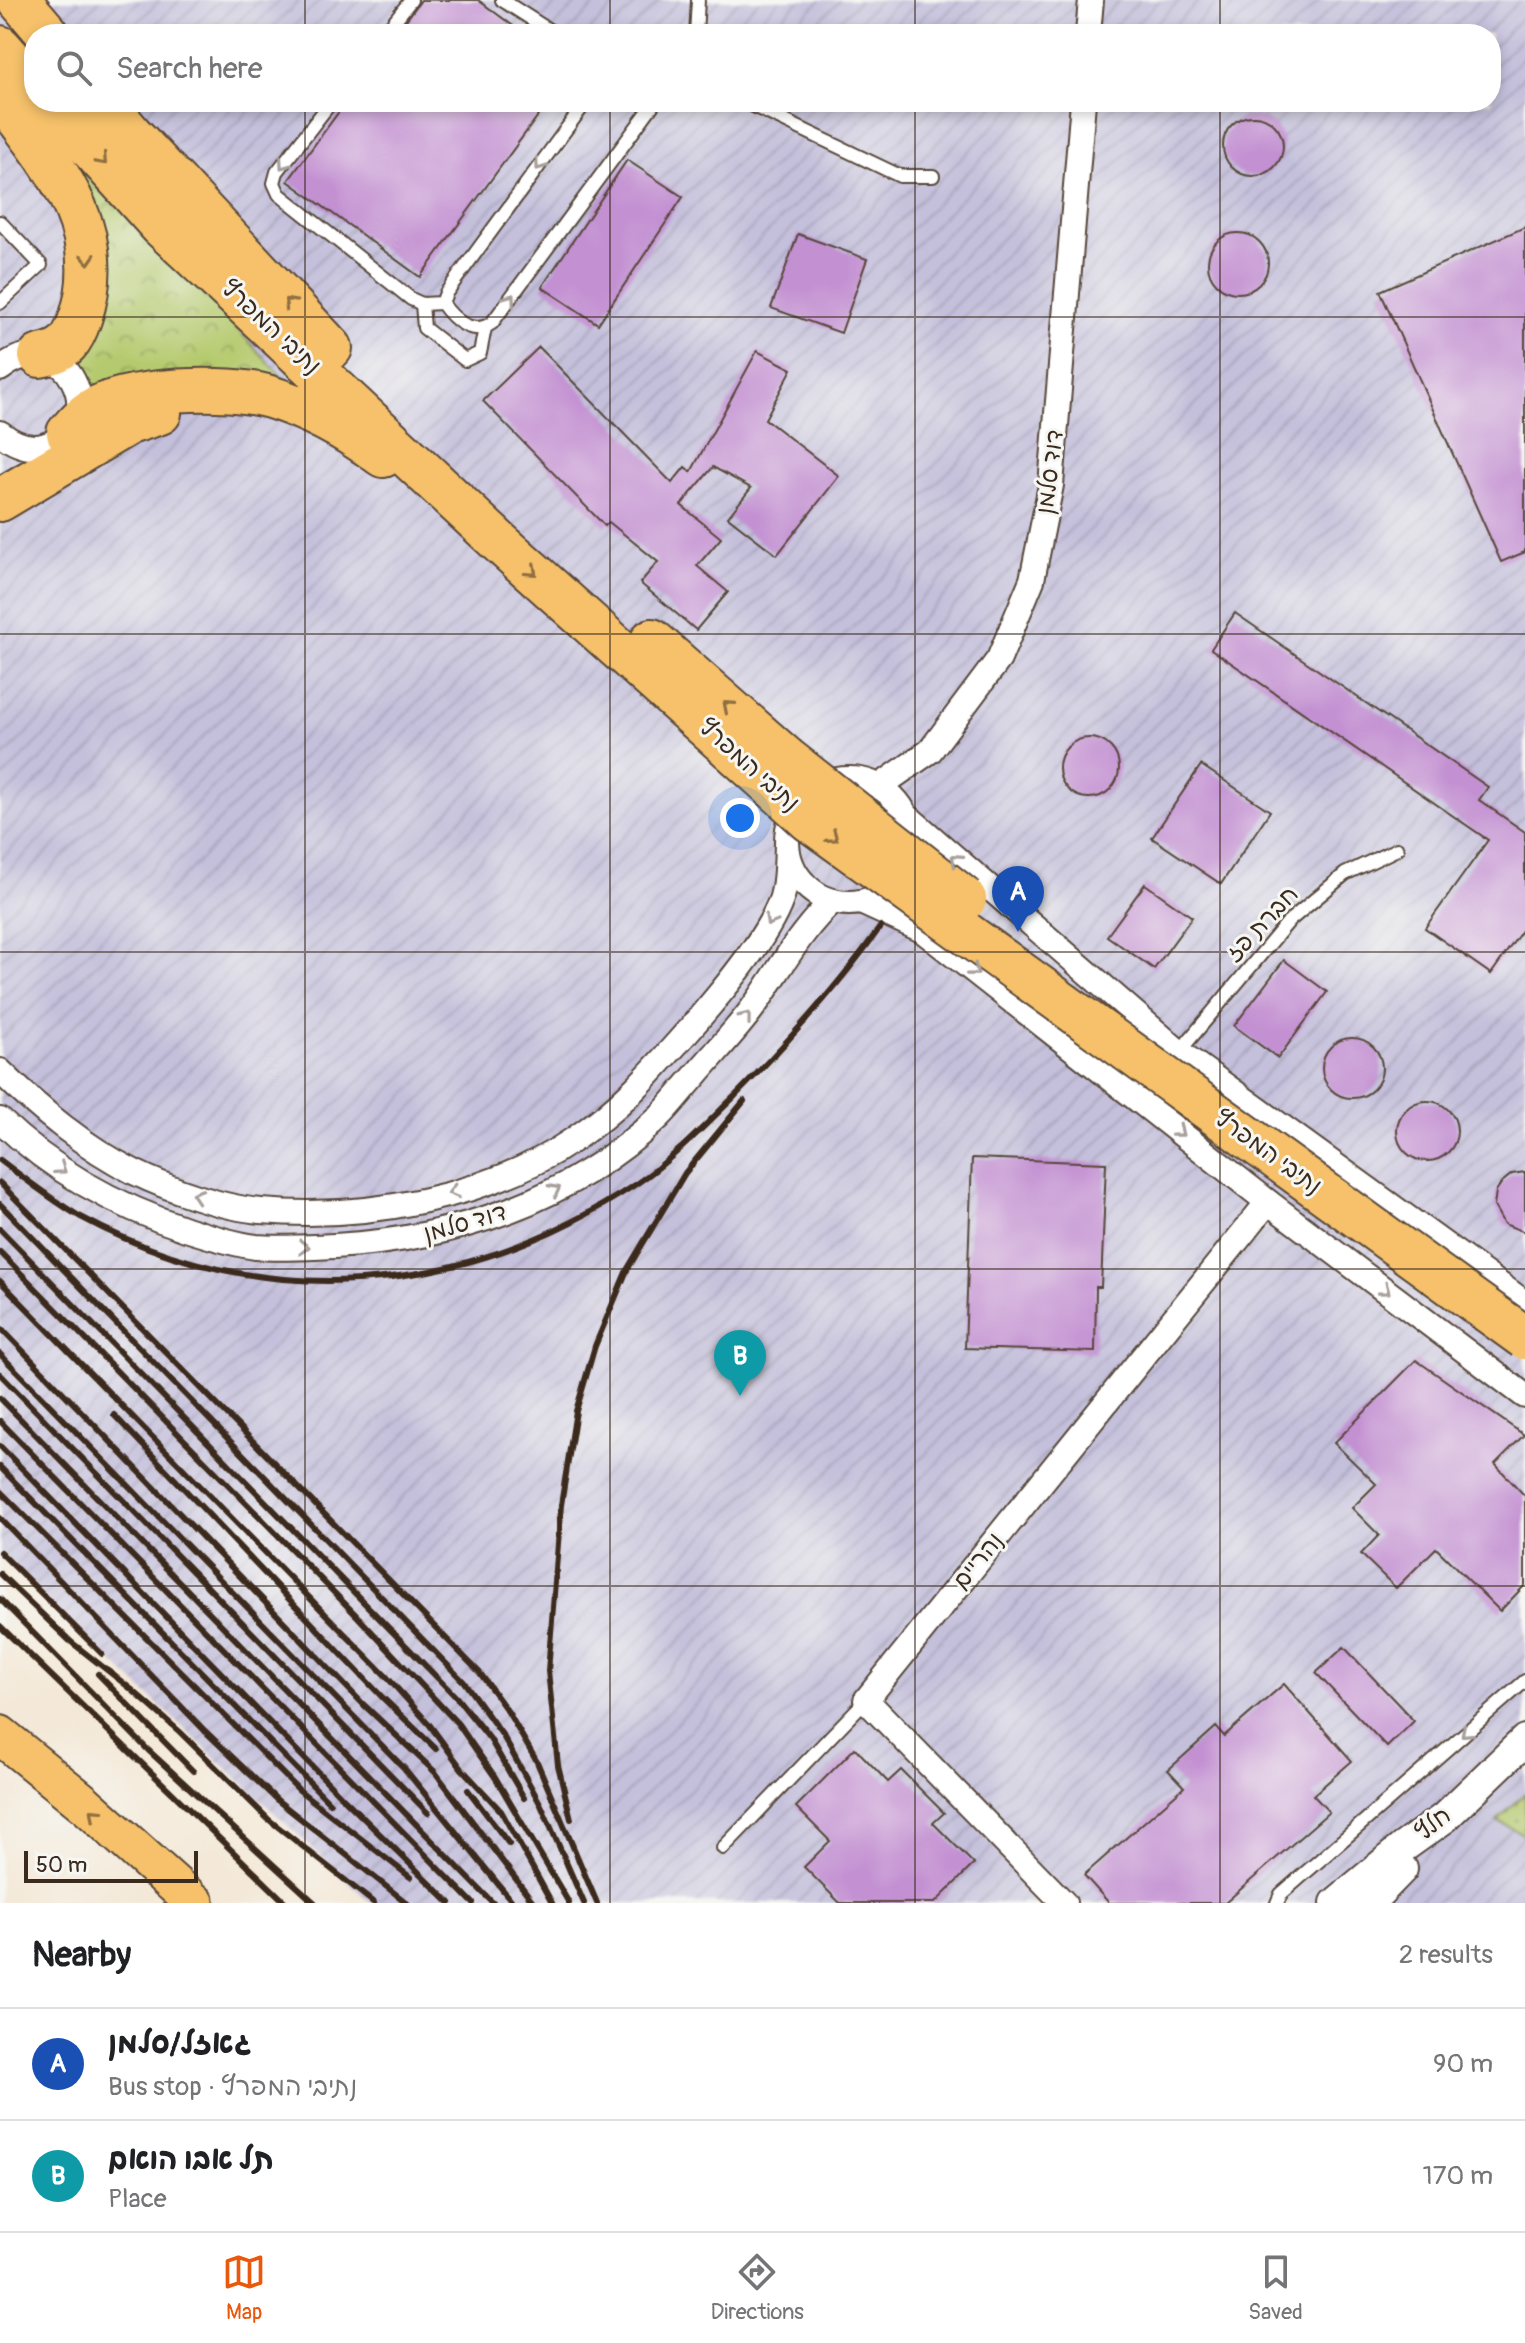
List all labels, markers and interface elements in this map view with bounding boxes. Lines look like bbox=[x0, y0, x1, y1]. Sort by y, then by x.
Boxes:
search box bbox=[24, 24, 1501, 112]
icon: search bbox=[52, 46, 96, 90]
text: Search here bbox=[116, 50, 263, 87]
one-way arrow bbox=[92, 150, 106, 165]
one-way arrow bbox=[279, 155, 294, 169]
one-way arrow bbox=[535, 156, 550, 171]
one-way arrow bbox=[79, 253, 96, 266]
street label: נתיבי המפרץ bbox=[215, 274, 327, 380]
one-way arrow bbox=[500, 293, 514, 308]
one-way arrow bbox=[284, 298, 298, 312]
street label: דוד סלמן bbox=[1030, 428, 1070, 516]
one-way arrow bbox=[523, 562, 538, 576]
one-way arrow bbox=[722, 701, 737, 716]
street label: נתיבי המפרץ bbox=[693, 712, 805, 818]
your location bbox=[720, 798, 760, 838]
one-way arrow bbox=[824, 827, 839, 842]
one-way arrow bbox=[951, 854, 965, 869]
pin: A bbox=[992, 866, 1044, 932]
street label: חברת פז bbox=[1220, 880, 1304, 968]
one-way arrow bbox=[764, 912, 780, 926]
one-way arrow bbox=[965, 961, 979, 976]
one-way arrow bbox=[736, 1011, 750, 1026]
street label: נתיבי המפרץ bbox=[1209, 1103, 1327, 1201]
one-way arrow bbox=[1170, 1122, 1185, 1136]
one-way arrow bbox=[52, 1159, 66, 1174]
one-way arrow bbox=[447, 1183, 461, 1199]
one-way arrow bbox=[547, 1185, 561, 1200]
one-way arrow bbox=[191, 1189, 205, 1205]
street label: דוד סלמן bbox=[420, 1197, 510, 1249]
one-way arrow bbox=[298, 1238, 311, 1256]
one-way arrow bbox=[1376, 1281, 1391, 1295]
pin: B bbox=[714, 1330, 766, 1396]
street label: נהריים bbox=[946, 1527, 1010, 1595]
one-way arrow bbox=[1461, 1722, 1476, 1737]
street label: חלץ bbox=[1409, 1801, 1457, 1847]
one-way arrow bbox=[90, 1809, 105, 1823]
scale bar bbox=[24, 1847, 198, 1883]
text: 50 m bbox=[36, 1851, 87, 1879]
text: Nearby bbox=[32, 1934, 131, 1977]
text: 2 results bbox=[1399, 1939, 1493, 1971]
text: גאזל/סלמן bbox=[108, 2025, 251, 2062]
text: A bbox=[50, 2048, 66, 2080]
text: 90 m bbox=[1433, 2048, 1493, 2080]
text: Bus stop · נתיבי המפרץ bbox=[108, 2071, 357, 2103]
text: תל אבו הואם bbox=[108, 2141, 274, 2178]
text: B bbox=[51, 2160, 65, 2192]
text: 170 m bbox=[1423, 2160, 1493, 2192]
text: Place bbox=[108, 2183, 167, 2215]
tab: Map bbox=[222, 2250, 266, 2326]
tab: Directions bbox=[711, 2250, 804, 2326]
tab: Saved bbox=[1248, 2250, 1303, 2326]

